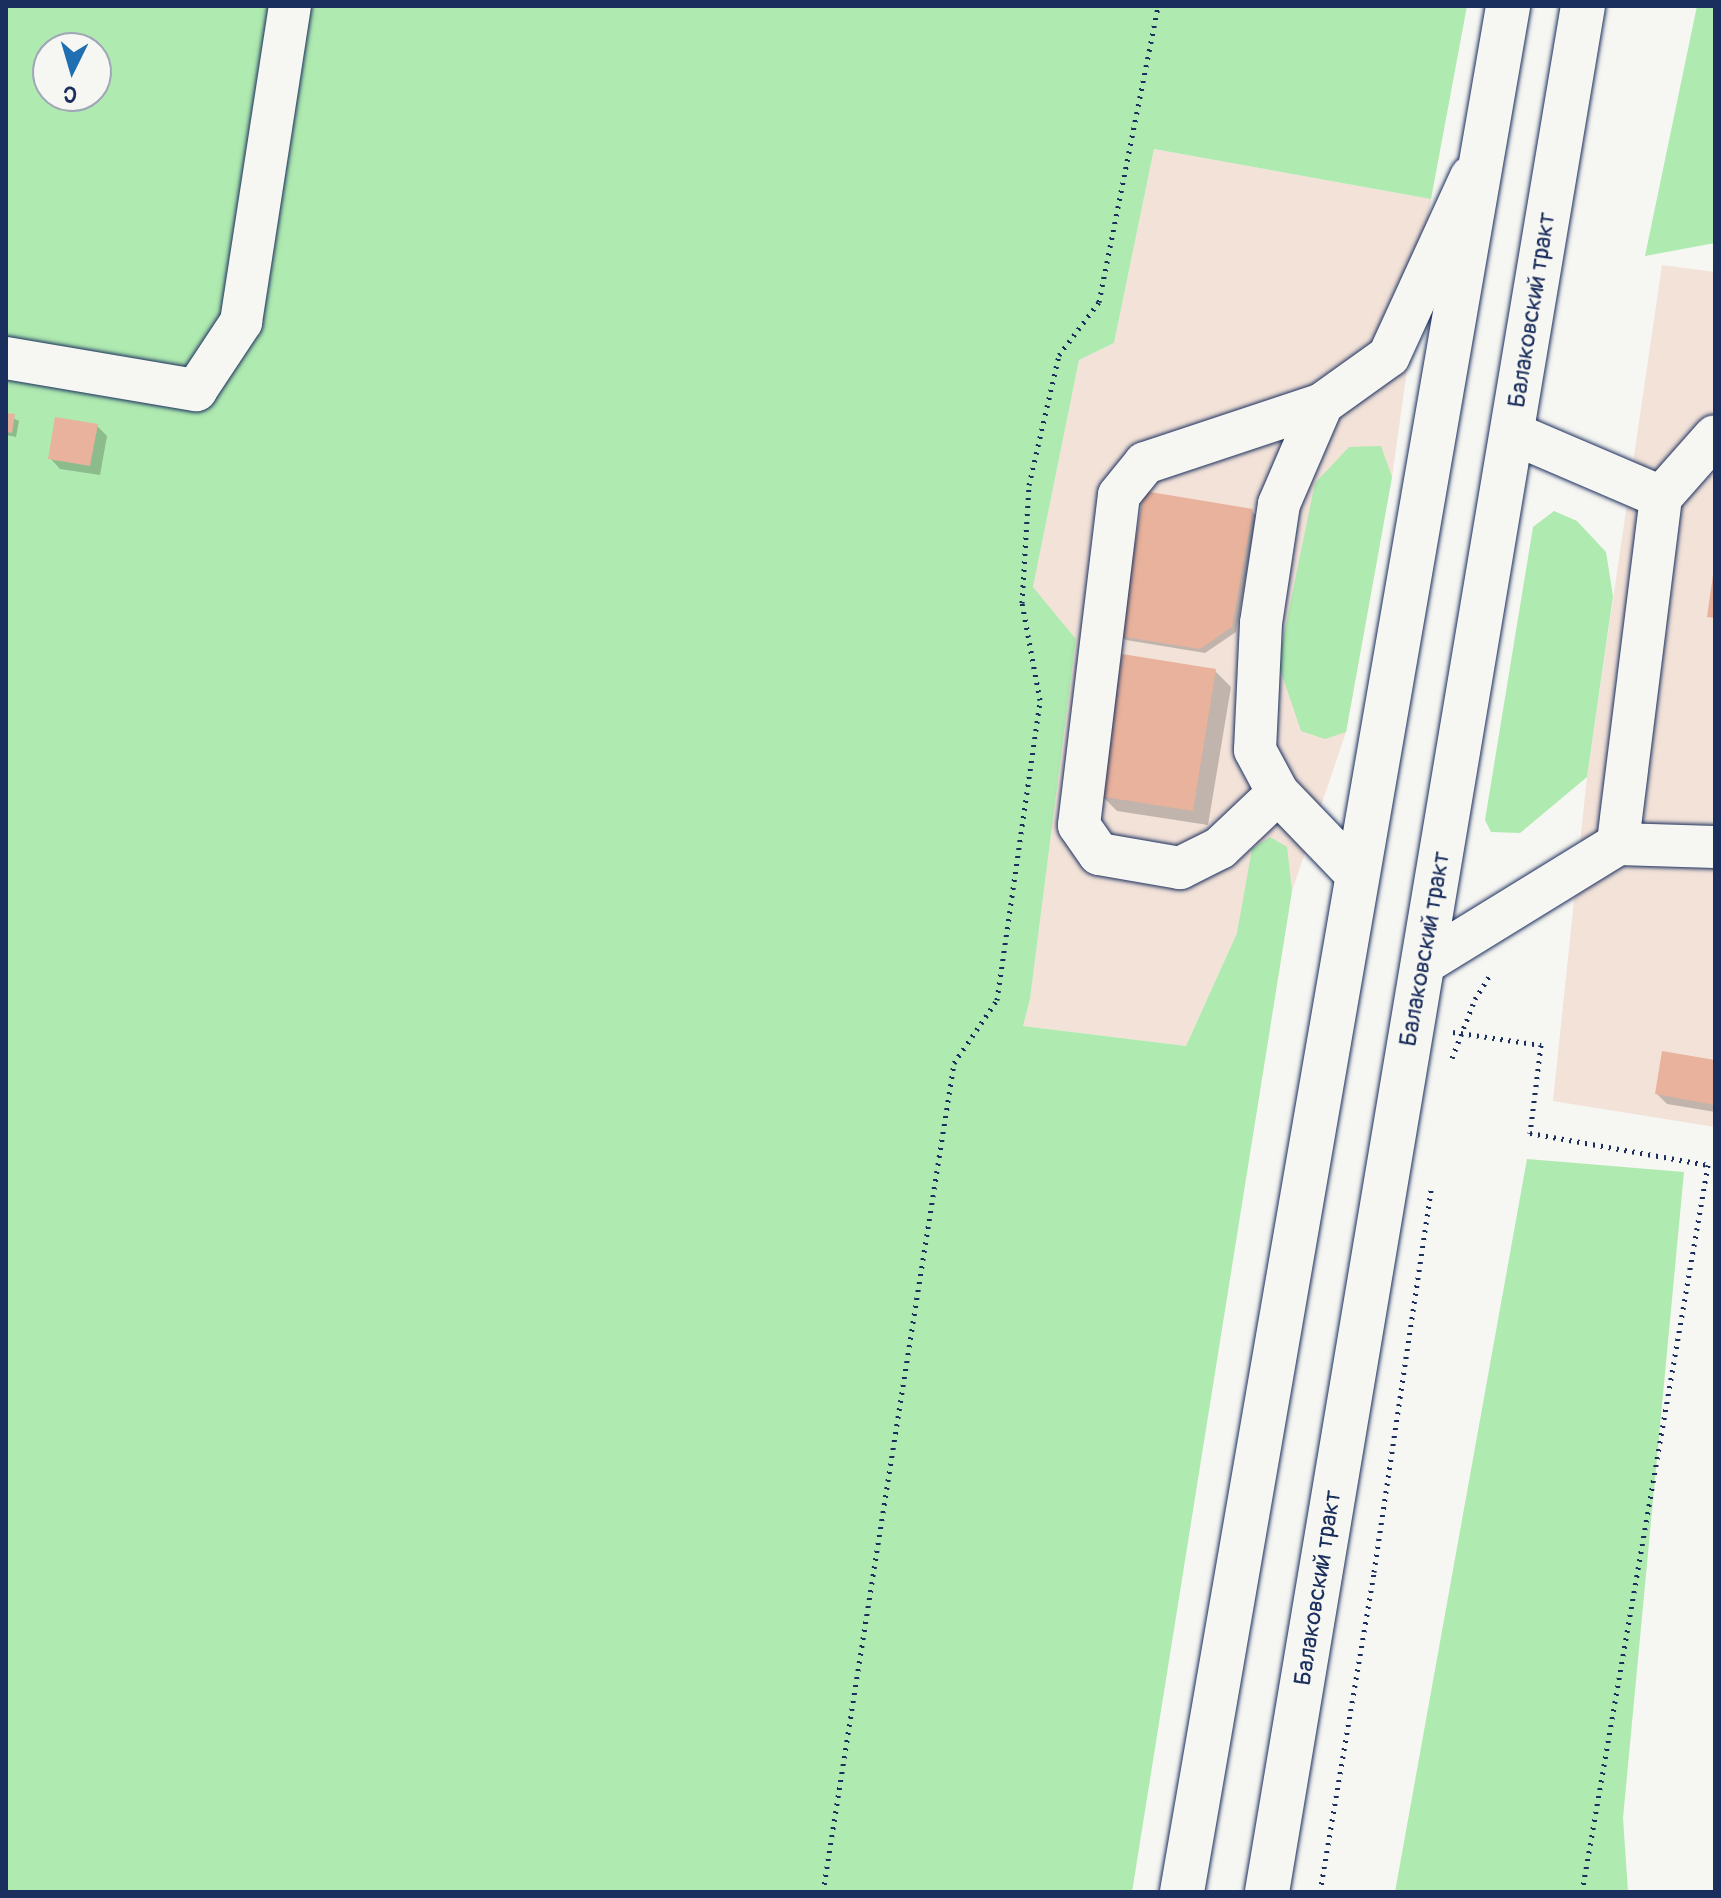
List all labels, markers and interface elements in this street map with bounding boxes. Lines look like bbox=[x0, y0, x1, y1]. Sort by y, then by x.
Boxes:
north arrow bbox=[32, 32, 112, 112]
text: С bbox=[62, 79, 78, 108]
street label: Балаковский тракт bbox=[1502, 210, 1562, 410]
street label: Балаковский тракт bbox=[1394, 849, 1456, 1049]
street label: Балаковский тракт bbox=[1288, 1488, 1348, 1688]

